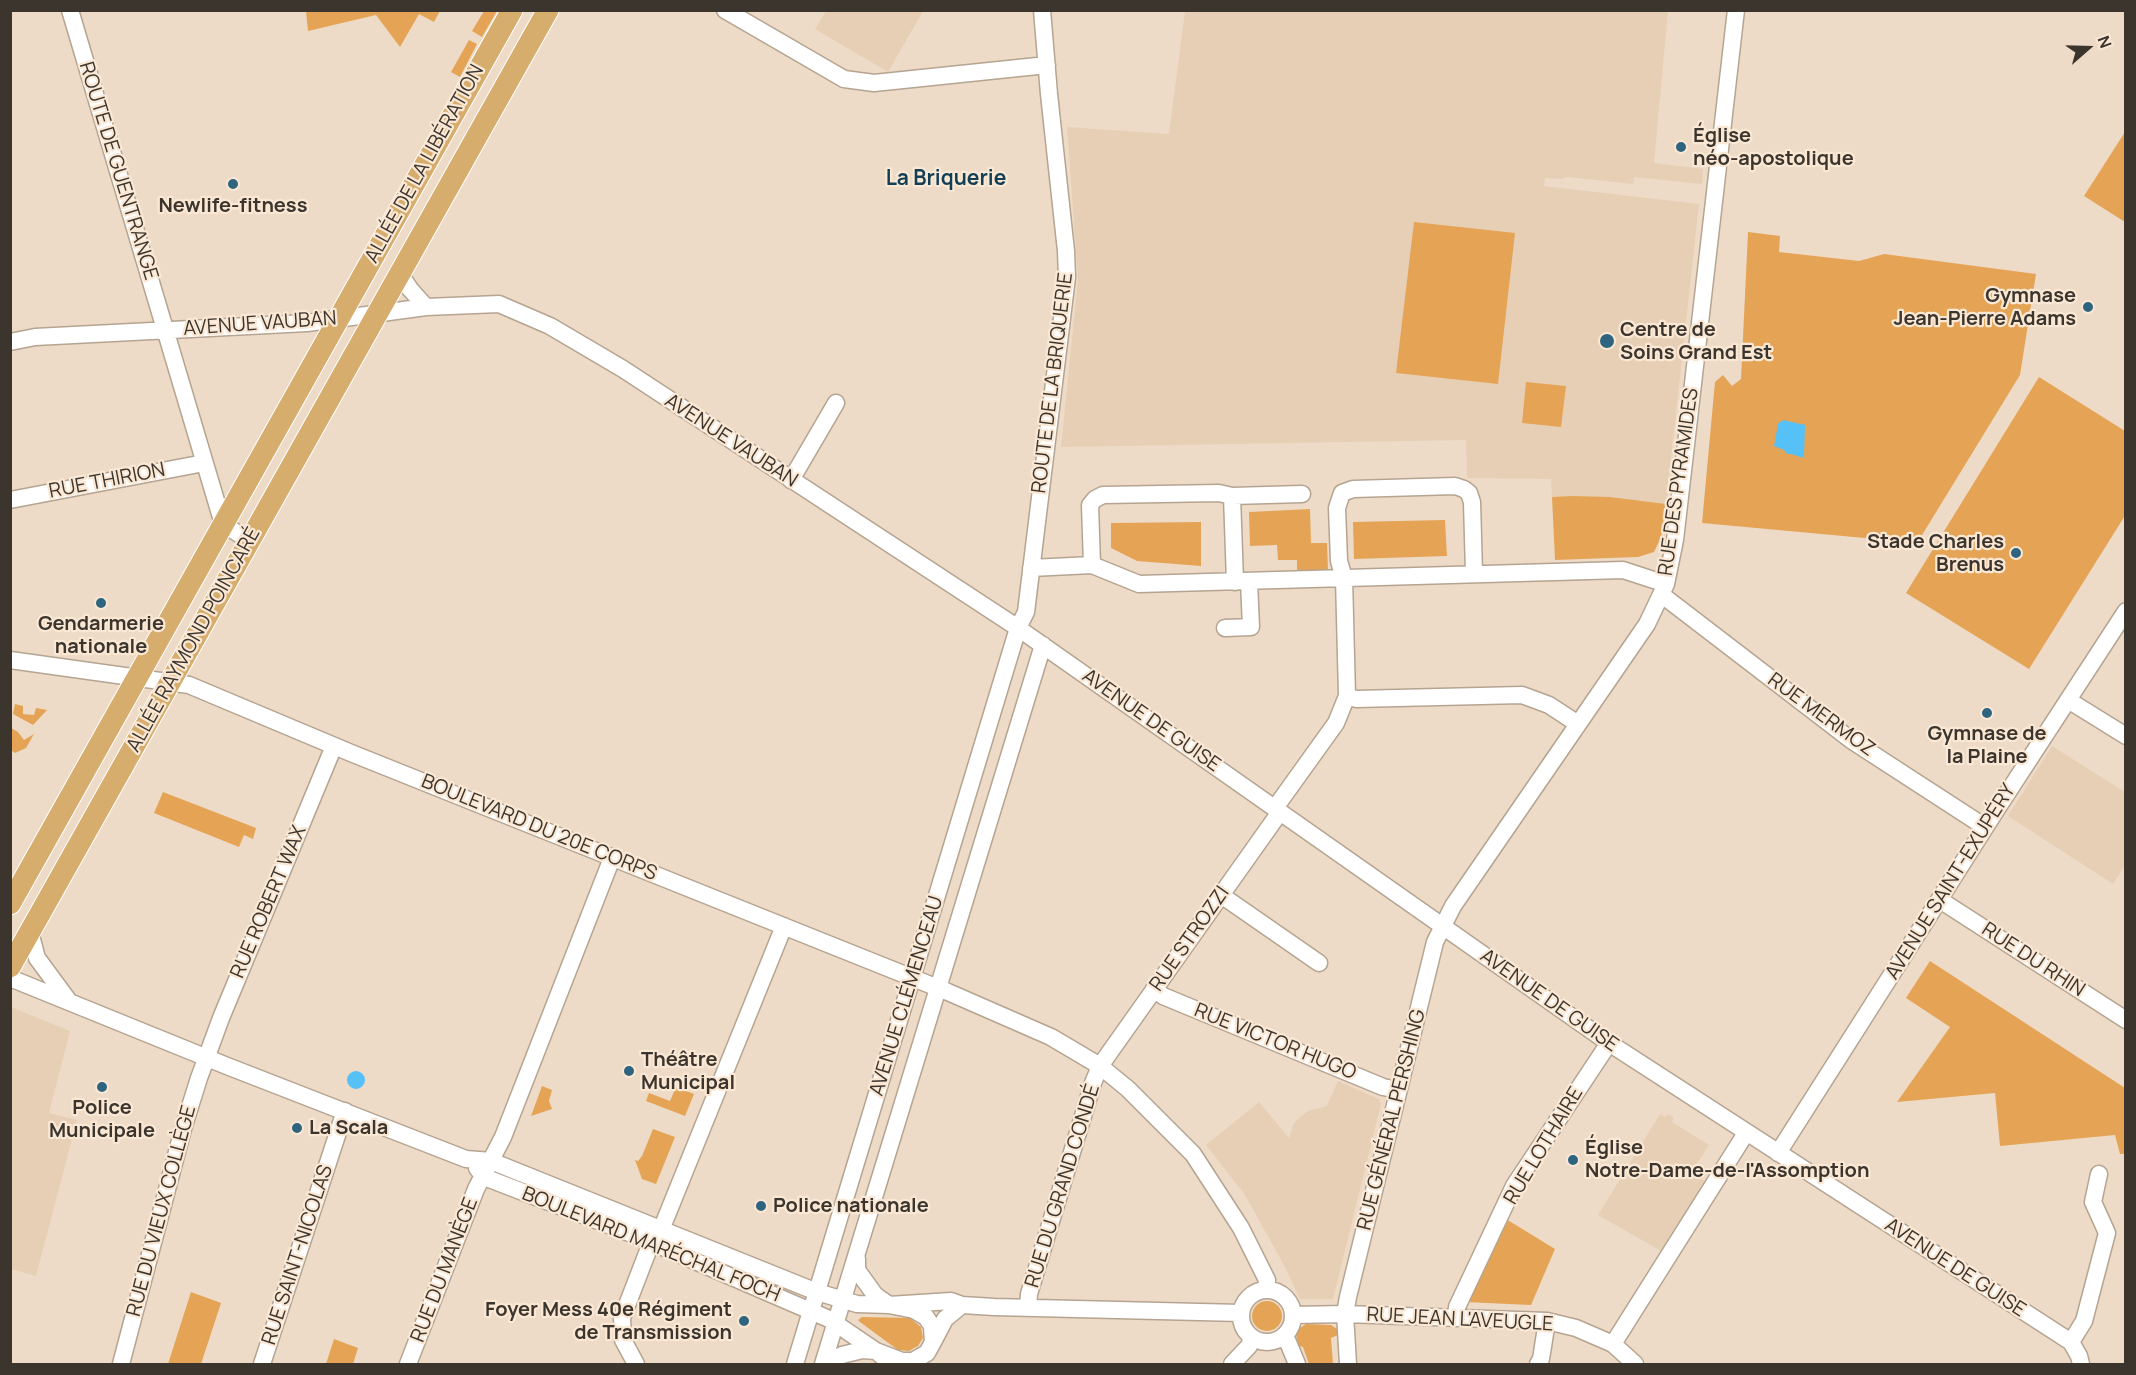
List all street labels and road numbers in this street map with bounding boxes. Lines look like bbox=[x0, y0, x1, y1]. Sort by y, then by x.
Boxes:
street label: ROUTE DE GUENTRANGE bbox=[73, 59, 163, 283]
street label: ALLÉE DE LA LIBÉRATION bbox=[360, 61, 490, 267]
street label: ROUTE DE LA BRIQUERIE bbox=[1028, 271, 1078, 495]
street label: AVENUE VAUBAN bbox=[183, 307, 337, 341]
street label: RUE DES PYRAMIDES bbox=[1654, 387, 1704, 577]
street label: AVENUE VAUBAN bbox=[660, 389, 802, 493]
street label: RUE THIRION bbox=[47, 458, 167, 504]
street label: ALLÉE RAYMOND POINCARÉ bbox=[122, 524, 266, 756]
street label: AVENUE DE GUISE bbox=[1077, 664, 1225, 778]
street label: RUE MERMOZ bbox=[1763, 668, 1879, 762]
street label: BOULEVARD DU 20E CORPS bbox=[418, 770, 660, 886]
street label: AVENUE SAINT-EXUPÉRY bbox=[1881, 780, 2021, 984]
street label: RUE ROBERT WAX bbox=[226, 822, 312, 982]
street label: RUE STROZZI bbox=[1145, 882, 1235, 996]
street label: AVENUE CLÉMENCEAU bbox=[865, 893, 949, 1099]
street label: RUE DU RHIN bbox=[1977, 918, 2089, 1002]
street label: AVENUE DE GUISE bbox=[1475, 944, 1623, 1058]
street label: RUE VICTOR HUGO bbox=[1191, 999, 1359, 1085]
street label: RUE GÉNÉRAL PERSHING bbox=[1353, 1007, 1431, 1233]
street label: RUE DU GRAND CONDÉ bbox=[1021, 1081, 1105, 1291]
street label: RUE LOTHAIRE bbox=[1499, 1083, 1589, 1209]
street label: RUE DU VIEUX COLLÈGE bbox=[122, 1103, 202, 1319]
street label: RUE SAINT-NICOLAS bbox=[258, 1162, 338, 1348]
street label: BOULEVARD MARÉCHAL FOCH bbox=[518, 1182, 784, 1308]
street label: RUE DU MANÈGE bbox=[406, 1194, 484, 1346]
street label: AVENUE DE GUISE bbox=[1880, 1213, 2030, 1323]
street label: RUE JEAN L'AVEUGLE bbox=[1366, 1303, 1554, 1337]

